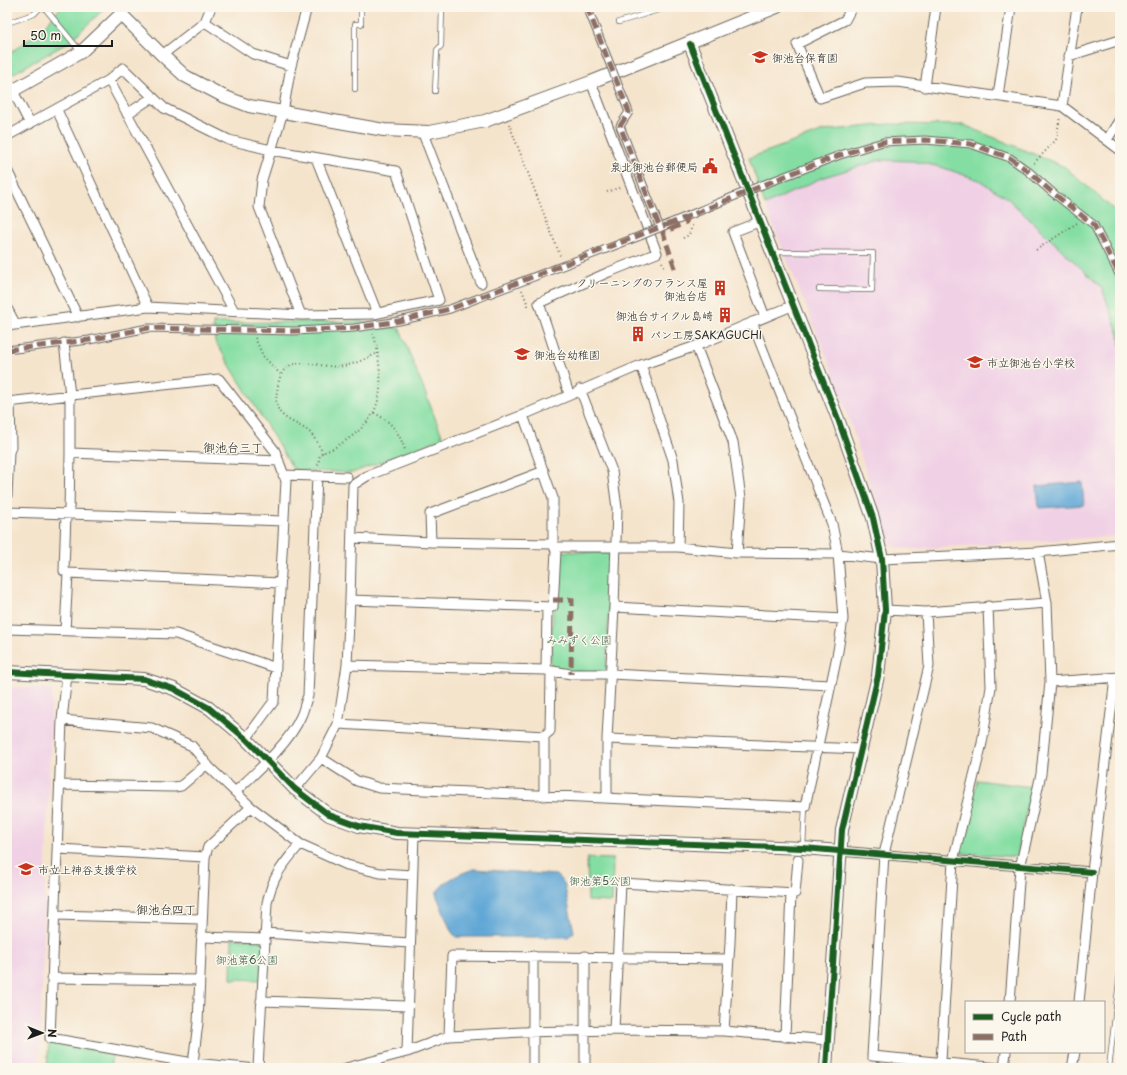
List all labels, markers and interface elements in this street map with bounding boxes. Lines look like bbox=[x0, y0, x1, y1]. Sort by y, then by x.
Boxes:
scale bar bbox=[24, 22, 112, 48]
text: 50 m bbox=[30, 26, 61, 44]
school or university icon: 御池台保育園 bbox=[751, 48, 769, 66]
place label: 御池台保育園 bbox=[772, 49, 838, 66]
public building icon: 泉北御池台郵便局 bbox=[701, 157, 719, 175]
place label: 泉北御池台郵便局 bbox=[610, 158, 698, 175]
place label: クリーニングのフランス屋 御池台店 bbox=[576, 274, 708, 304]
building icon: クリーニングのフランス屋 御池台店 bbox=[711, 279, 729, 297]
building icon: 御池台サイクル島崎 bbox=[716, 306, 734, 324]
place label: 御池台サイクル島崎 bbox=[616, 307, 713, 324]
building icon: パン工房SAKAGUCHI bbox=[629, 325, 647, 343]
place label: パン工房SAKAGUCHI bbox=[650, 326, 762, 343]
school or university icon: 御池台幼稚園 bbox=[513, 345, 531, 363]
place label: 御池台幼稚園 bbox=[534, 346, 600, 363]
school or university icon: 市立御池台小学校 bbox=[966, 353, 984, 371]
place label: 市立御池台小学校 bbox=[987, 354, 1075, 371]
district label: 御池台三丁 bbox=[203, 438, 263, 456]
park label: みみずく公園 bbox=[546, 631, 612, 648]
school or university icon: 市立上神谷支援学校 bbox=[17, 860, 35, 878]
place label: 市立上神谷支援学校 bbox=[38, 861, 137, 878]
park label: 御池第5公園 bbox=[569, 872, 631, 889]
district label: 御池台四丁 bbox=[136, 900, 196, 918]
park label: 御池第6公園 bbox=[216, 951, 278, 968]
legend bbox=[965, 1001, 1105, 1053]
text: Cycle path bbox=[1001, 1007, 1062, 1025]
north arrow bbox=[22, 1013, 62, 1053]
text: Path bbox=[1001, 1027, 1027, 1045]
text: N bbox=[44, 1029, 61, 1038]

